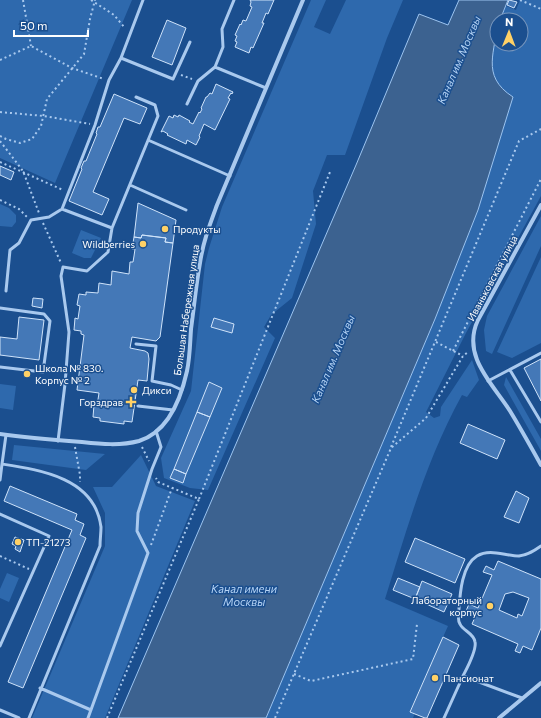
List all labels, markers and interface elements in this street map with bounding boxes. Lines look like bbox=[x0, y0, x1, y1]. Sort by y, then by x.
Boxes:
scale bar bbox=[14, 12, 88, 38]
north arrow bbox=[489, 12, 529, 52]
water label: Канал им. Москвы bbox=[434, 14, 483, 106]
text: N bbox=[505, 15, 513, 28]
text: 50 m bbox=[20, 18, 48, 32]
place label: Продукты bbox=[173, 223, 220, 235]
marker: Продукты bbox=[160, 224, 170, 234]
street label: Иваньковская улица bbox=[464, 233, 520, 323]
place label: Wildberries bbox=[82, 238, 135, 250]
marker: Wildberries bbox=[138, 239, 148, 249]
street label: Большая Набережная улица bbox=[171, 244, 201, 376]
water label: Канал им. Москвы bbox=[308, 313, 357, 405]
place label: Школа № 830. Корпус № 2 bbox=[35, 362, 103, 386]
marker: Школа № 830. Корпус № 2 bbox=[22, 369, 32, 379]
place label: Дикси bbox=[142, 384, 171, 396]
marker: Дикси bbox=[129, 385, 139, 395]
place label: Горздрав bbox=[79, 396, 123, 408]
marker: Горздрав bbox=[126, 397, 136, 407]
place label: ТП-21273 bbox=[26, 536, 71, 548]
marker: ТП-21273 bbox=[13, 537, 23, 547]
water label: Канал имени Москвы bbox=[211, 582, 278, 608]
place label: Лабораторный корпус bbox=[411, 594, 482, 618]
marker: Лабораторный корпус bbox=[485, 601, 495, 611]
place label: Пансионат bbox=[443, 672, 494, 684]
marker: Пансионат bbox=[430, 673, 440, 683]

